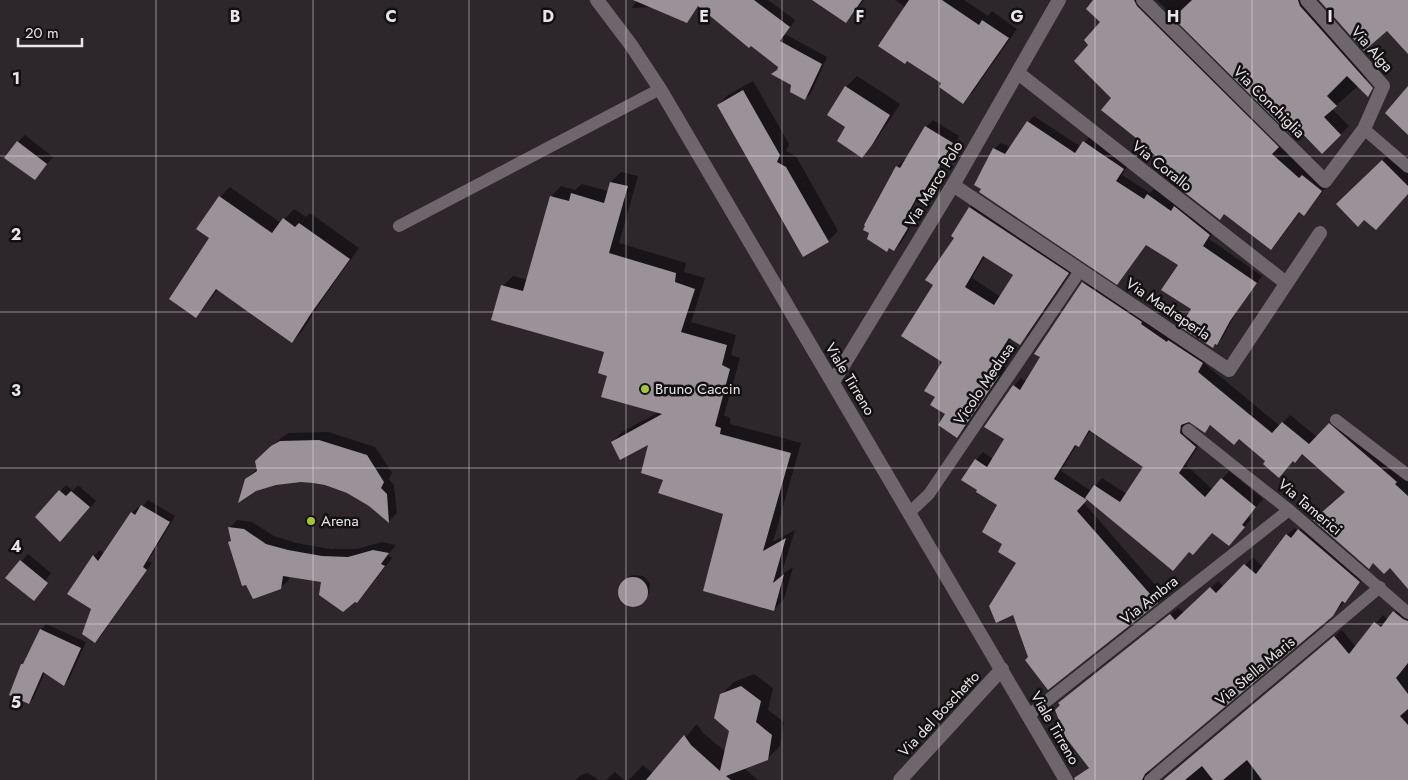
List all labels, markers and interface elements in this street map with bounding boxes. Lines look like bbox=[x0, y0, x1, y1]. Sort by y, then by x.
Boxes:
text: B bbox=[230, 5, 240, 28]
text: C bbox=[385, 5, 397, 28]
text: D bbox=[542, 5, 554, 28]
text: E bbox=[699, 5, 709, 28]
text: F bbox=[856, 5, 864, 28]
text: G bbox=[1010, 5, 1024, 28]
text: H bbox=[1167, 5, 1179, 28]
text: I bbox=[1327, 5, 1333, 28]
scale bar bbox=[18, 15, 81, 47]
street label: Via Alga bbox=[1346, 21, 1398, 77]
text: 20 m bbox=[25, 22, 59, 44]
street label: Via Conchiglia bbox=[1228, 61, 1310, 143]
text: 1 bbox=[12, 67, 20, 90]
street label: Via Corallo bbox=[1127, 135, 1197, 197]
street label: Via Marco Polo bbox=[900, 137, 968, 231]
text: 2 bbox=[11, 223, 21, 246]
street label: Via Madreperla bbox=[1121, 272, 1215, 346]
street label: Viale Tirreno bbox=[820, 338, 880, 420]
street label: Vicolo Medusa bbox=[948, 339, 1020, 429]
place label: Bruno Caccin bbox=[655, 378, 741, 400]
text: 3 bbox=[11, 379, 21, 402]
marker: Bruno Caccin bbox=[639, 383, 651, 395]
street label: Via Tamerici bbox=[1273, 474, 1347, 540]
place label: Arena bbox=[321, 510, 359, 532]
marker: Arena bbox=[305, 515, 317, 527]
text: 4 bbox=[10, 535, 22, 558]
street label: Via Ambra bbox=[1115, 570, 1183, 630]
street label: Via Stella Maris bbox=[1210, 631, 1300, 711]
street label: Via del Boschetto bbox=[893, 666, 985, 762]
street label: Viale Tirreno bbox=[1025, 687, 1085, 769]
text: 5 bbox=[11, 691, 21, 714]

